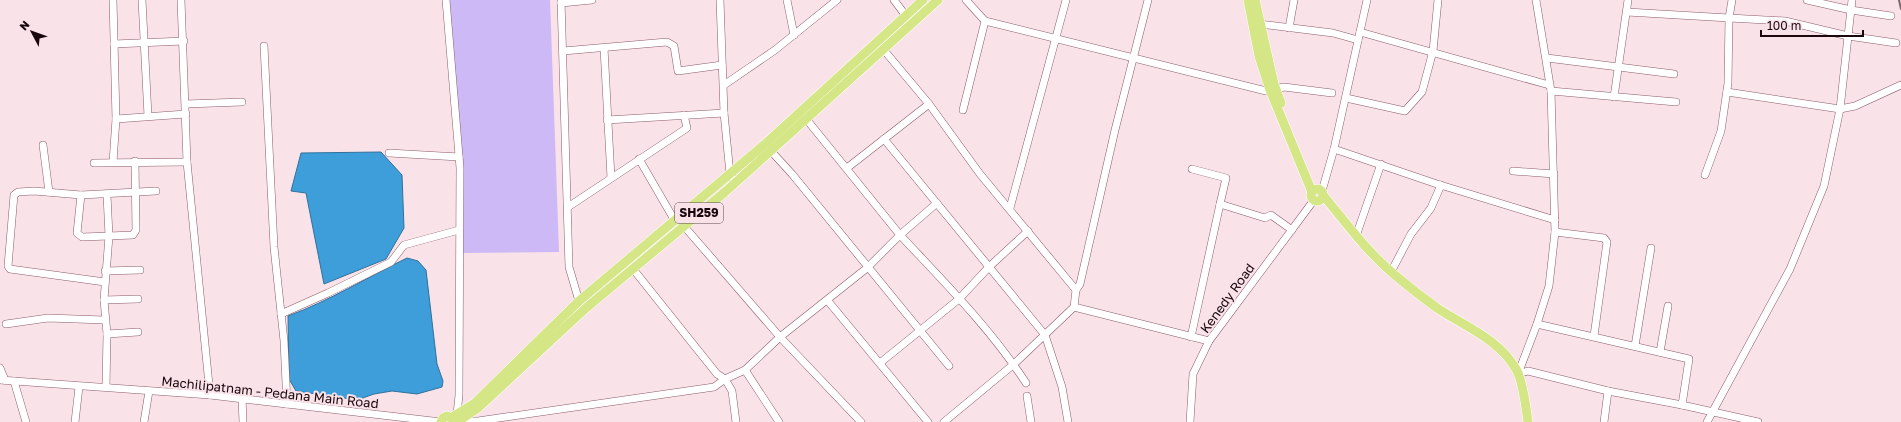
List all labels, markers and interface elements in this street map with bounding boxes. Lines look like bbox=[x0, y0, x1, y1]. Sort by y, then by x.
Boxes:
north arrow bbox=[12, 12, 52, 52]
scale bar bbox=[1761, 12, 1863, 38]
text: N bbox=[16, 18, 32, 33]
text: 100 m bbox=[1767, 18, 1801, 33]
road number: SH259 bbox=[675, 203, 723, 223]
street label: Kenedy Road bbox=[1196, 260, 1258, 336]
street label: Machilipatnam - Pedana Main Road bbox=[161, 373, 379, 411]

